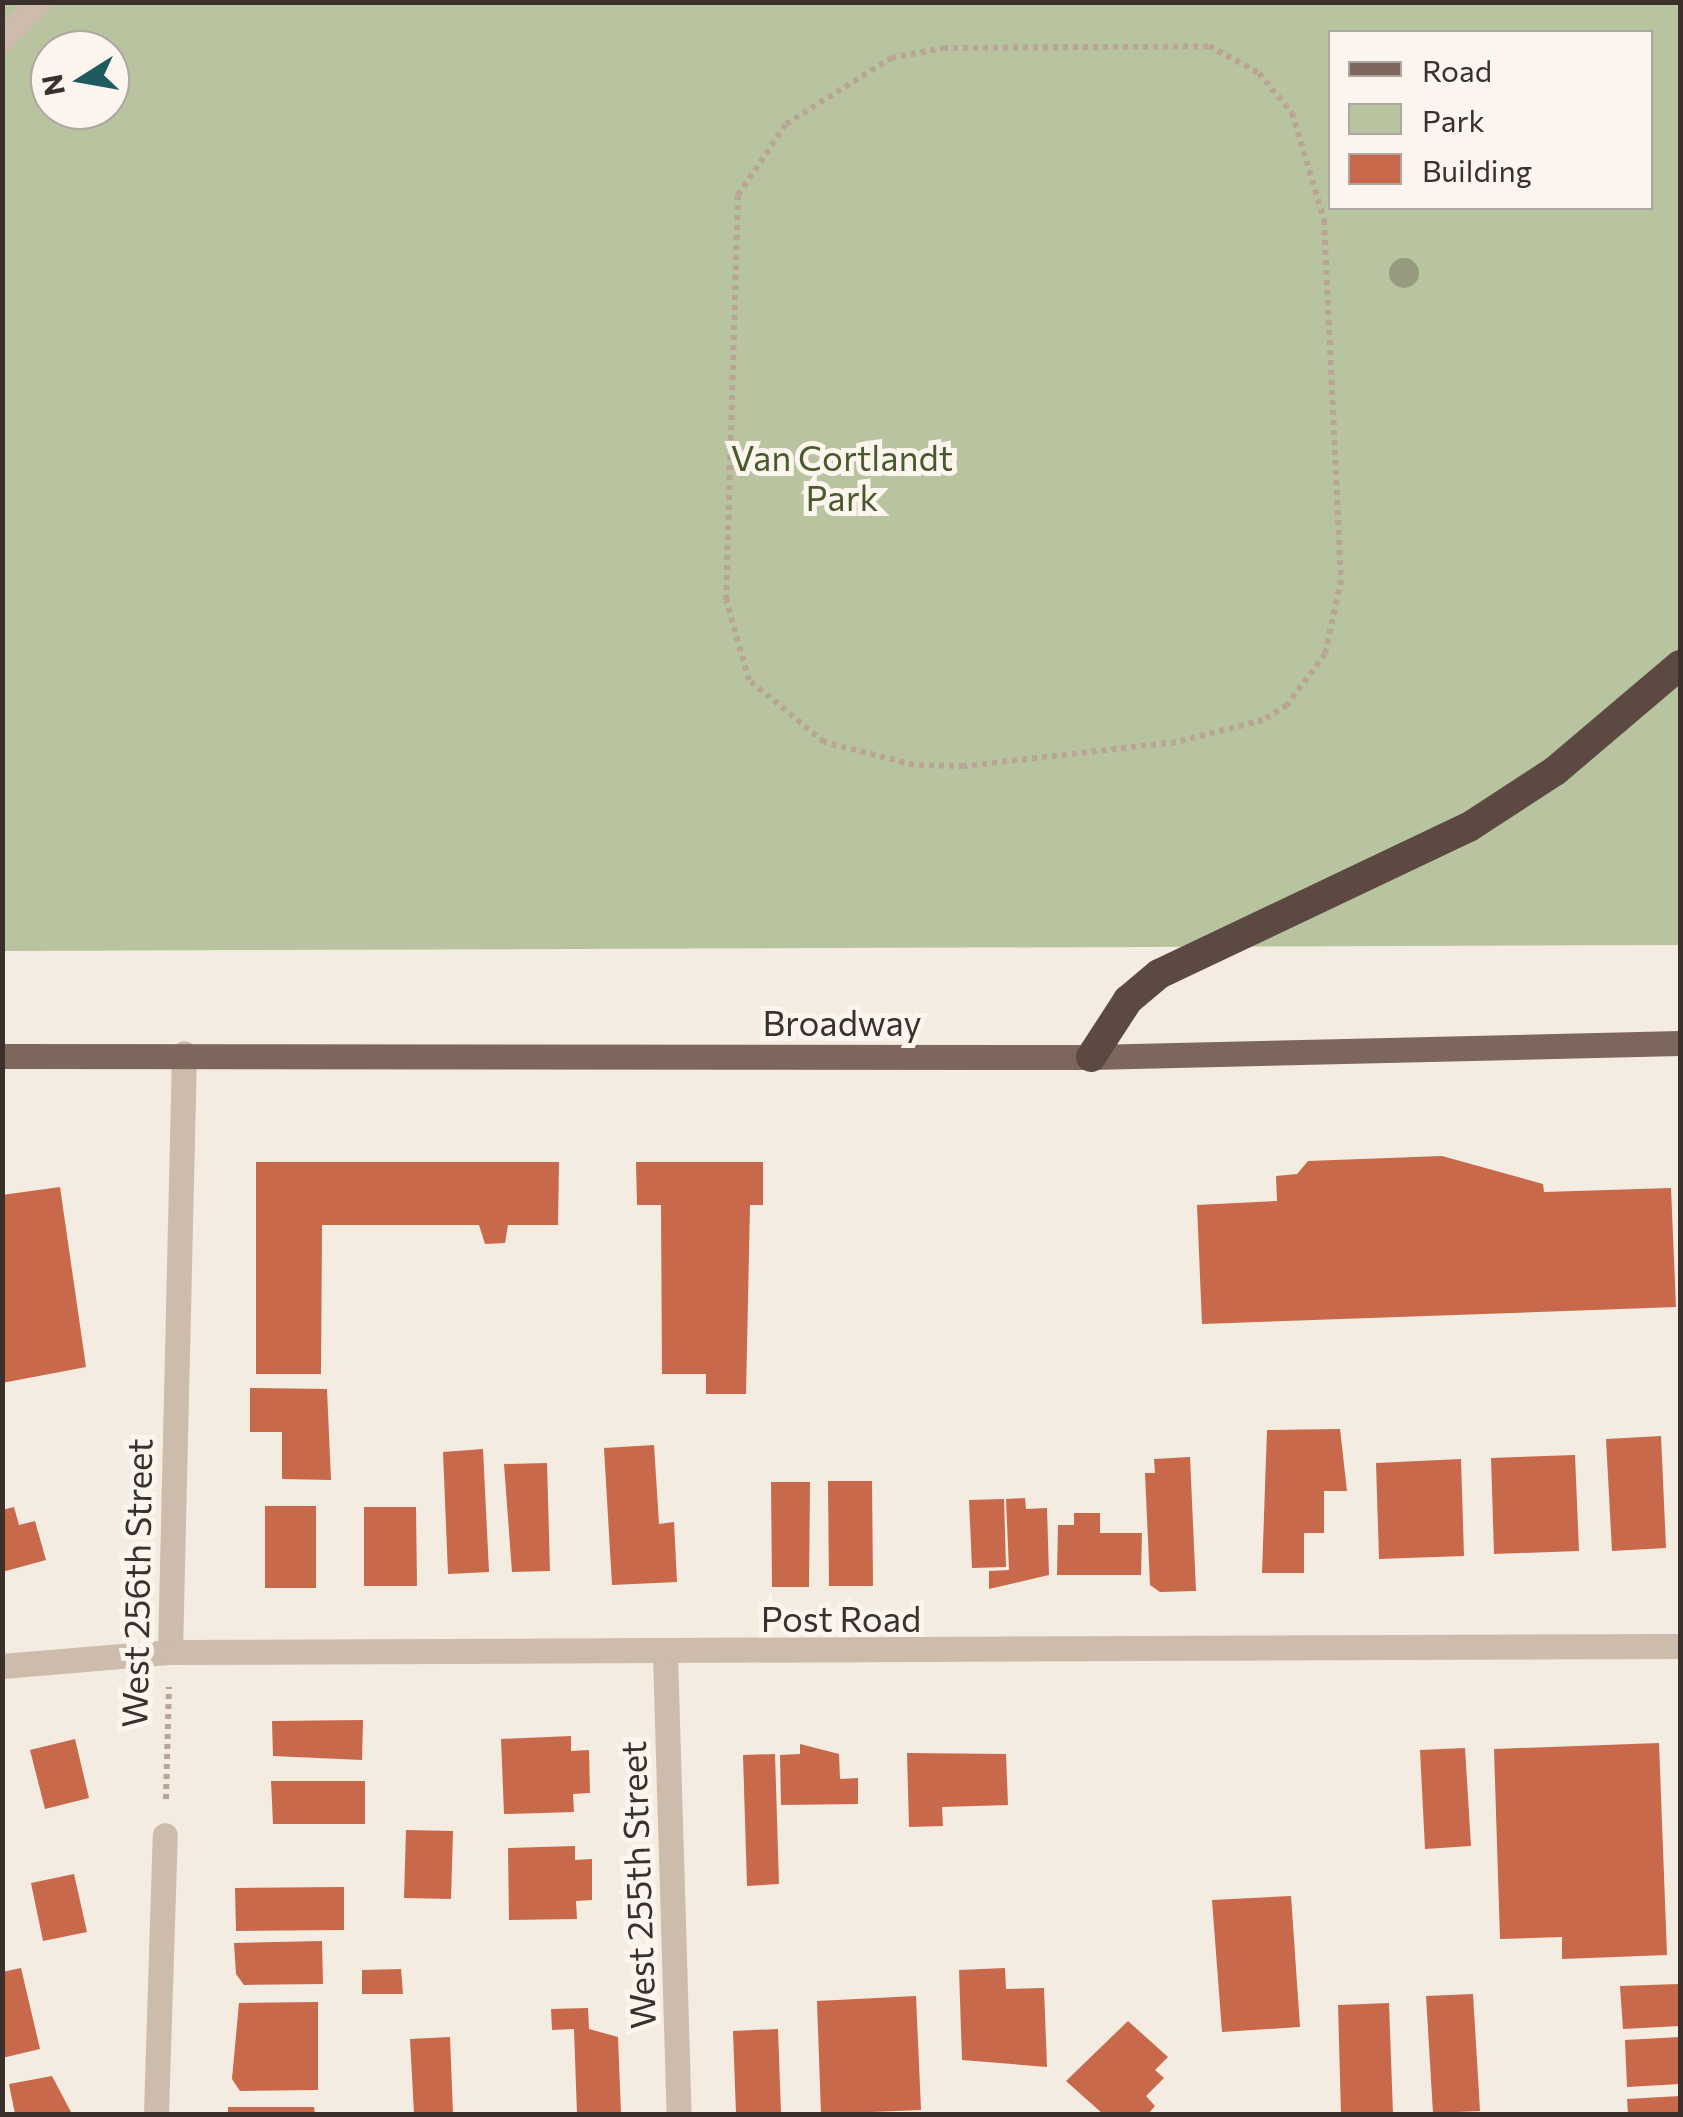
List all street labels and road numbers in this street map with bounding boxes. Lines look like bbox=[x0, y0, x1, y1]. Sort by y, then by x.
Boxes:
street label: Broadway bbox=[762, 1001, 922, 1043]
street label: West 256th Street bbox=[112, 1438, 160, 1728]
street label: Post Road bbox=[761, 1597, 921, 1639]
street label: West 255th Street bbox=[611, 1740, 663, 2030]

